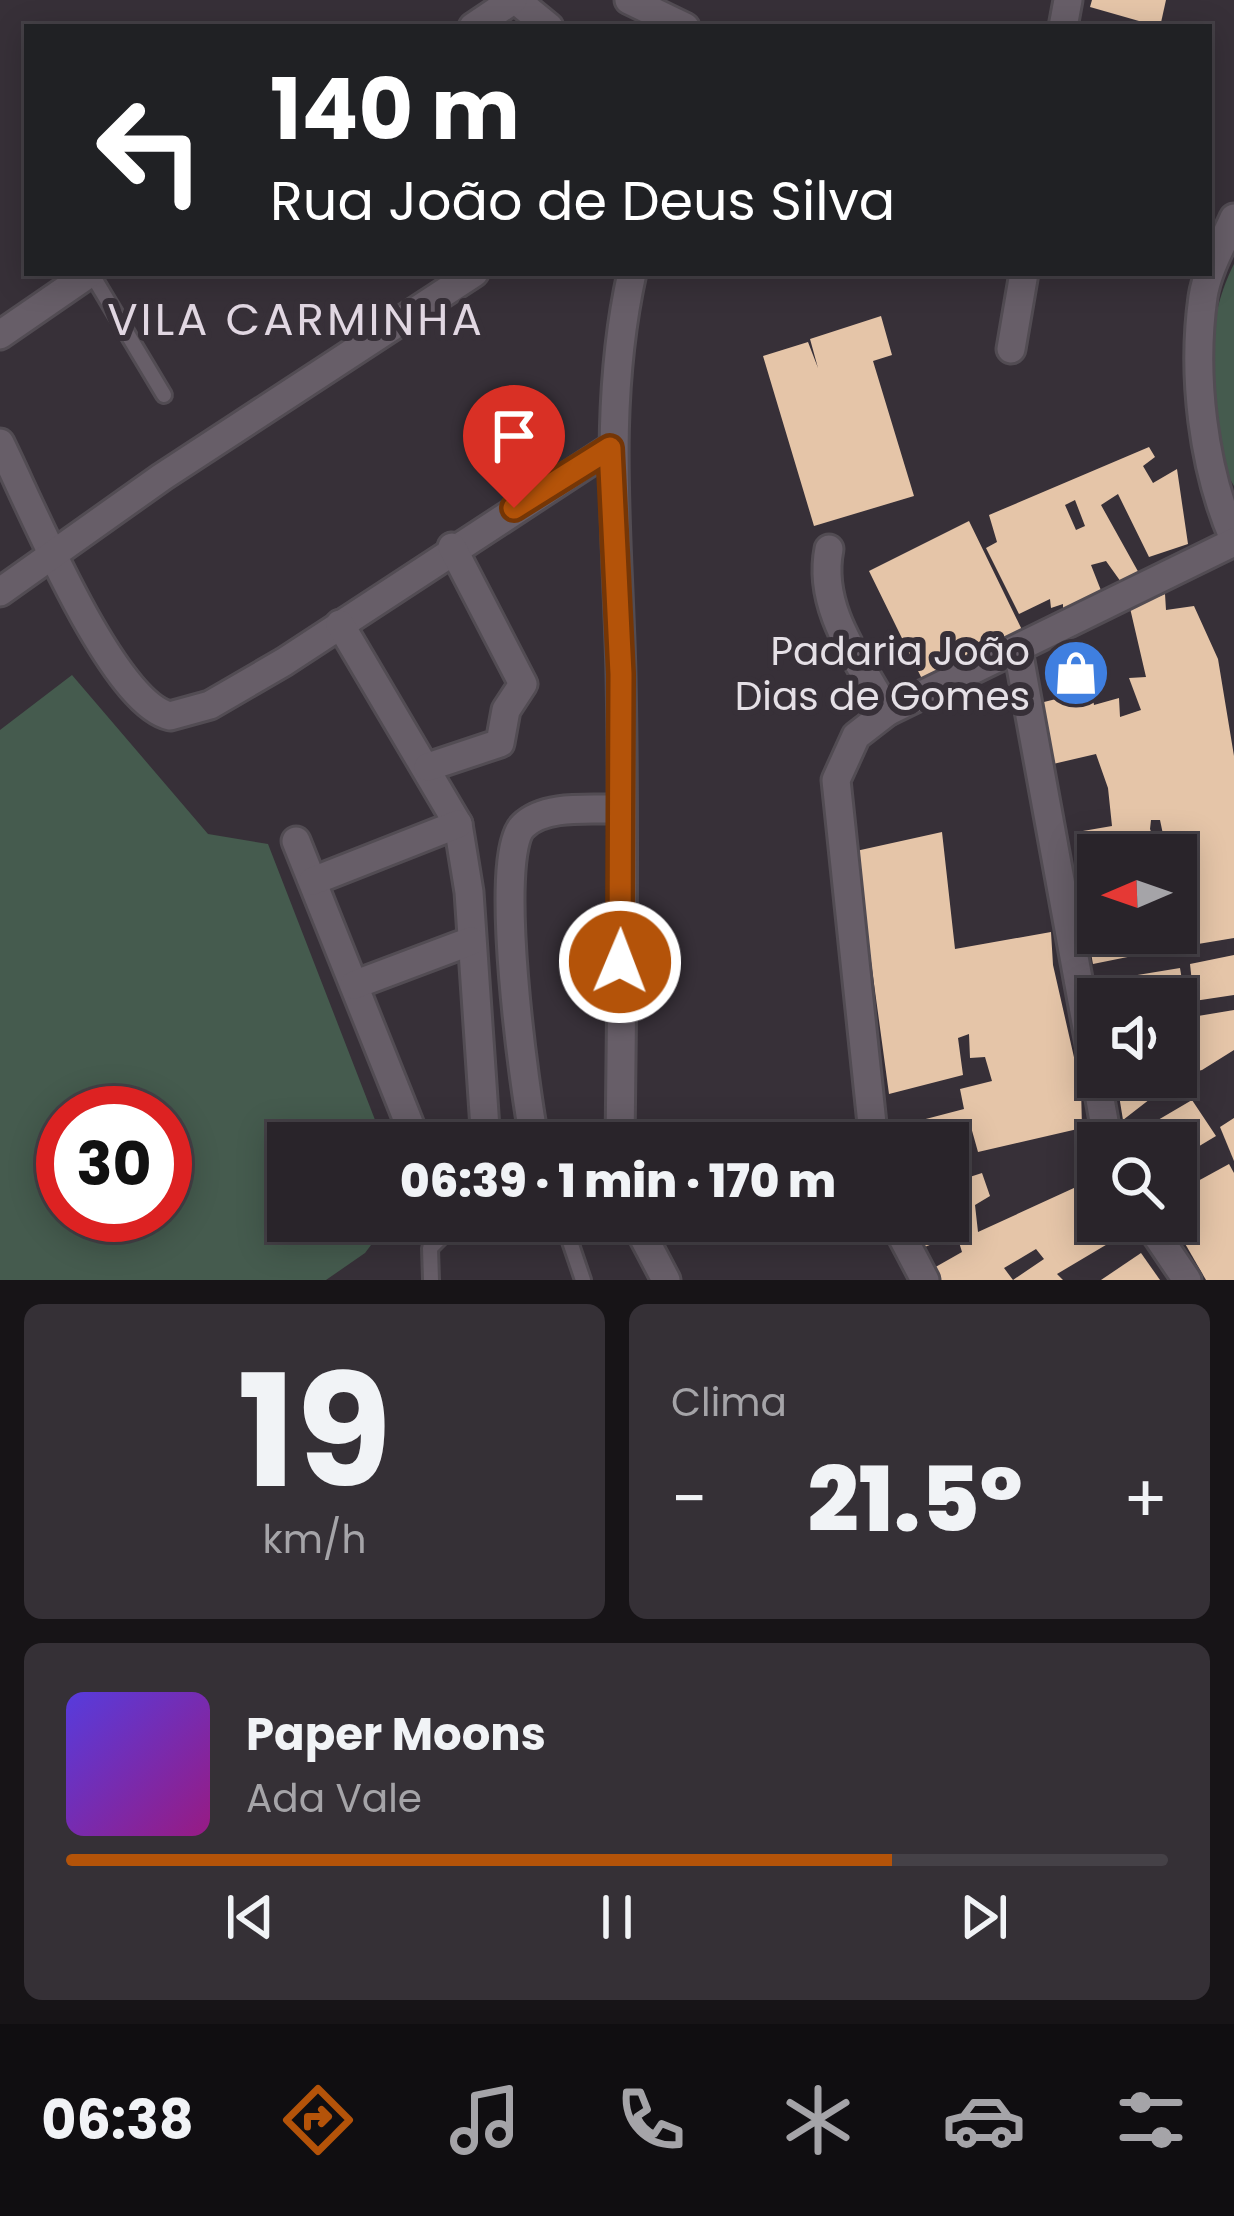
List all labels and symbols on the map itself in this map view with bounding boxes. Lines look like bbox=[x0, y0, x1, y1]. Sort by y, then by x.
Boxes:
district label: VILA CARMINHA bbox=[107, 288, 485, 351]
pin bbox=[463, 385, 565, 508]
place label: Padaria João Dias de Gomes bbox=[735, 624, 1030, 724]
shop icon: Padaria João Dias de Gomes bbox=[1041, 638, 1111, 708]
north arrow bbox=[1077, 834, 1197, 954]
position arrow bbox=[557, 899, 683, 1025]
speed limit sign: 30 bbox=[36, 1086, 192, 1242]

